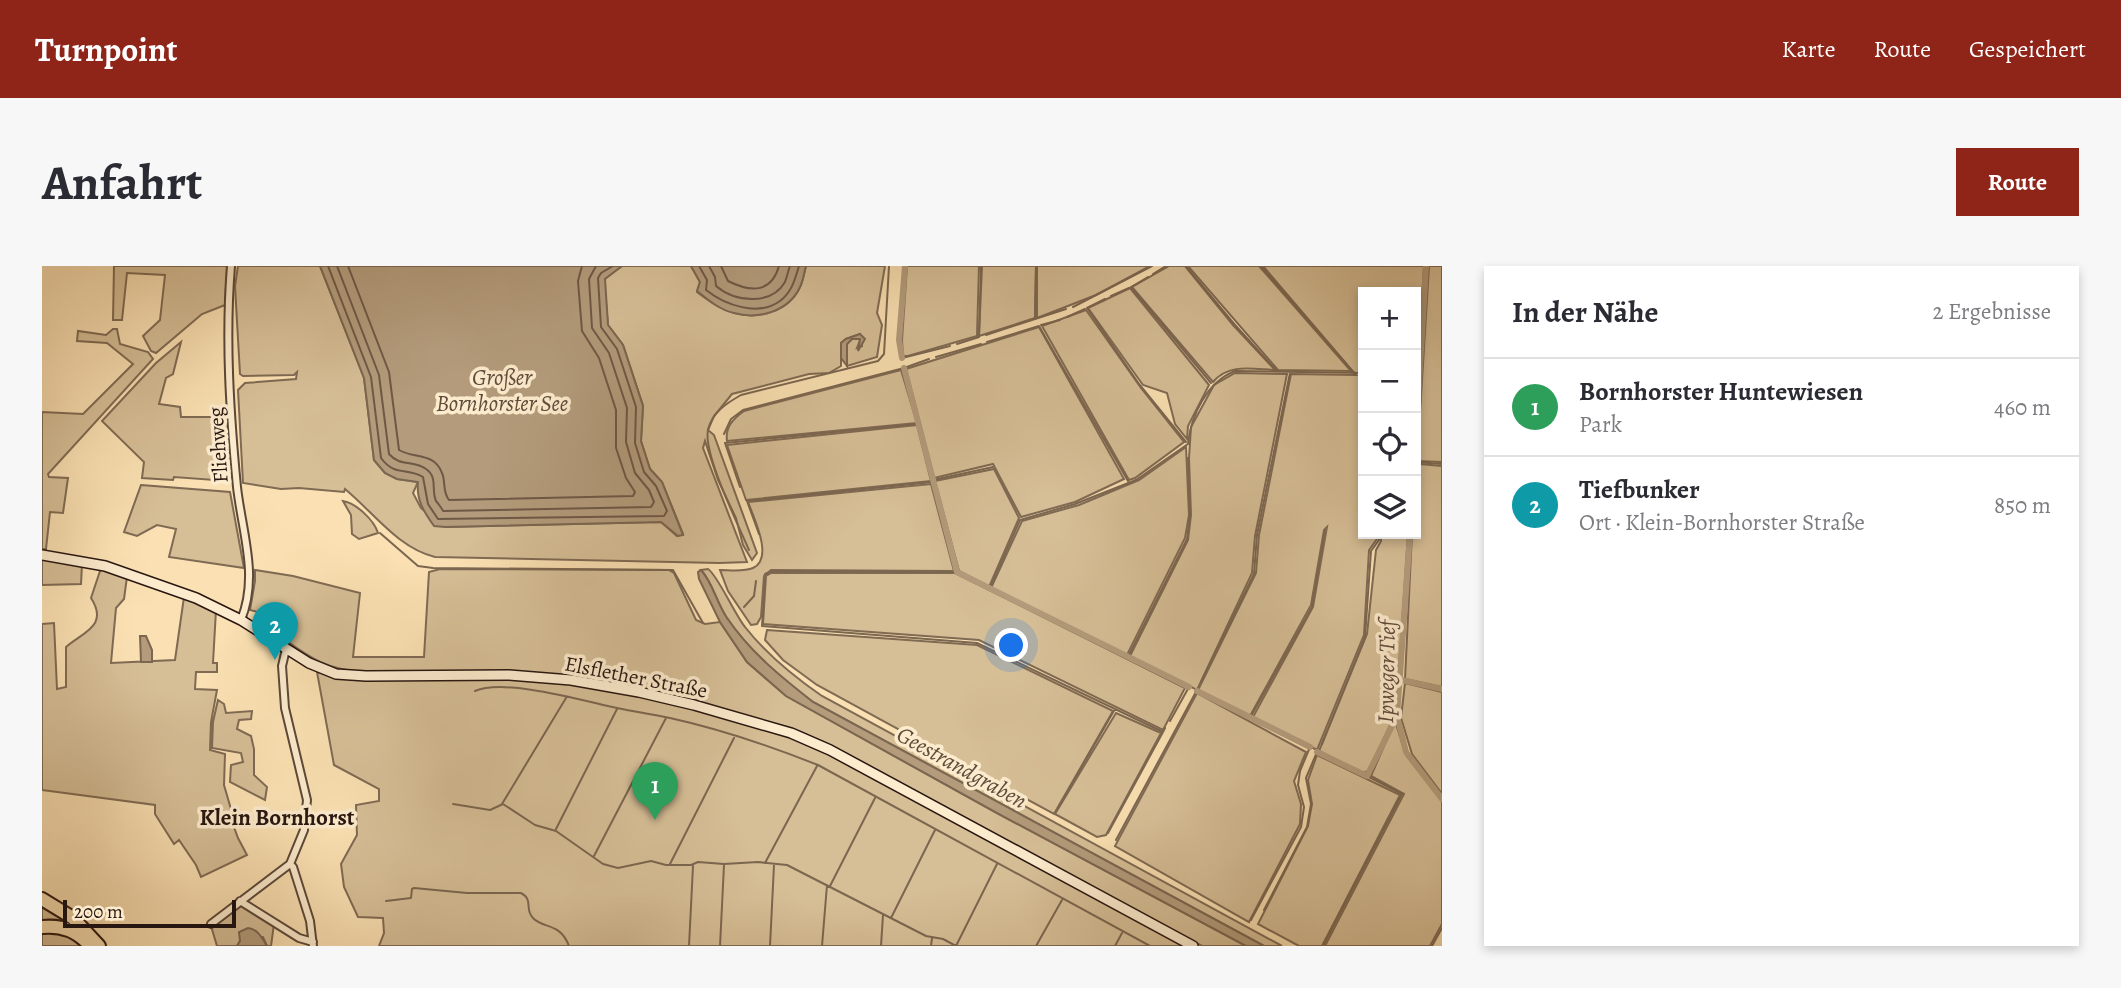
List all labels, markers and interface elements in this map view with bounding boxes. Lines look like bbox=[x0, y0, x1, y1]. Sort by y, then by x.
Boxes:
text: Turnpoint bbox=[35, 27, 177, 72]
text: Karte bbox=[1782, 33, 1835, 65]
text: Route bbox=[1873, 33, 1931, 65]
text: Gespeichert bbox=[1969, 33, 2086, 65]
button: Route bbox=[1956, 148, 2079, 216]
text: Anfahrt bbox=[42, 149, 202, 216]
map controls bbox=[1358, 287, 1421, 539]
button: + bbox=[1358, 287, 1421, 350]
text: In der Nähe bbox=[1512, 292, 1658, 332]
text: 2 Ergebnisse bbox=[1932, 296, 2051, 327]
button: − bbox=[1358, 350, 1421, 413]
water label: Großer Bornhorster See bbox=[436, 362, 568, 419]
text: Bornhorster Huntewiesen bbox=[1579, 374, 1863, 409]
text: 1 bbox=[1531, 392, 1539, 423]
text: 460 m bbox=[1994, 392, 2051, 423]
street label: Fliehweg bbox=[201, 406, 235, 484]
text: Park bbox=[1579, 409, 1622, 440]
button: locate bbox=[1358, 413, 1421, 476]
text: Tiefbunker bbox=[1579, 472, 1700, 507]
button: layers bbox=[1358, 476, 1421, 539]
text: 2 bbox=[1529, 490, 1541, 521]
text: 850 m bbox=[1994, 490, 2051, 521]
text: Ort · Klein-Bornhorster Straße bbox=[1579, 507, 1865, 538]
pin: 2 bbox=[252, 602, 298, 660]
water label: Ipweger Tief bbox=[1370, 615, 1403, 724]
your location bbox=[994, 628, 1028, 662]
street label: Elsflether Straße bbox=[562, 649, 710, 705]
water label: Geestrandgraben bbox=[891, 719, 1032, 816]
pin: 1 bbox=[632, 762, 678, 820]
district label: Klein Bornhorst bbox=[200, 802, 355, 833]
scale bar bbox=[63, 897, 236, 929]
text: 200 m bbox=[74, 899, 123, 925]

